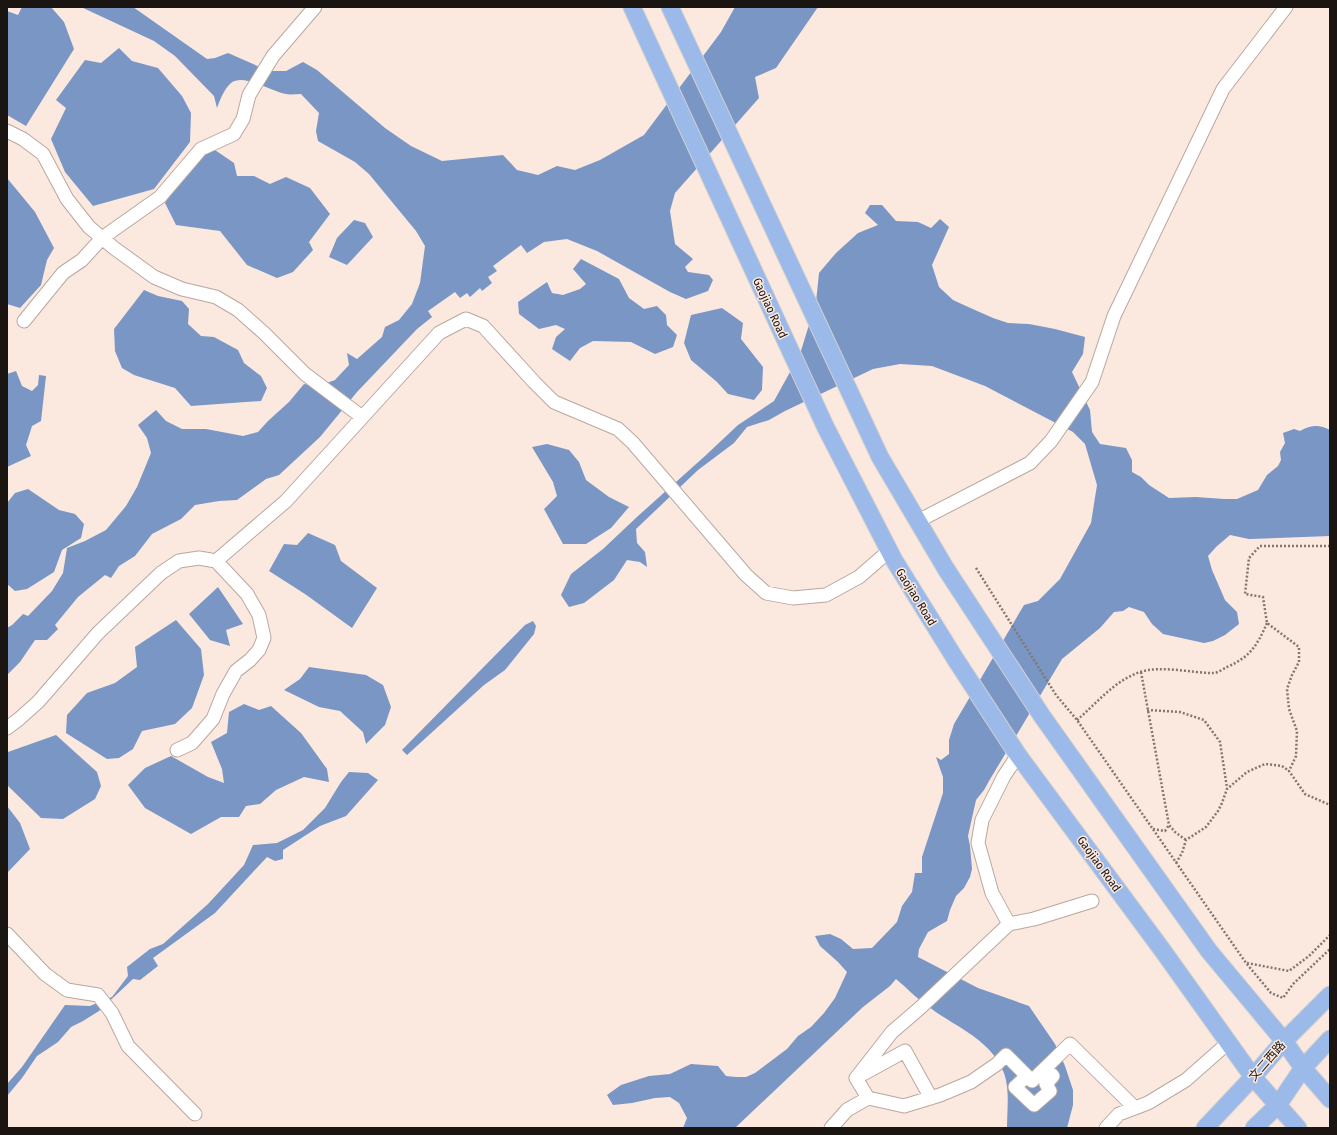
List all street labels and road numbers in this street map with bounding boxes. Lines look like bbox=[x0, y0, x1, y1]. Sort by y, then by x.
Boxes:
street label: Gaojiao Road bbox=[750, 276, 790, 340]
street label: Gaojiao Road bbox=[893, 566, 939, 628]
street label: Gaojiao Road bbox=[1074, 834, 1124, 894]
street label: 文二西路 bbox=[1246, 1038, 1288, 1084]

